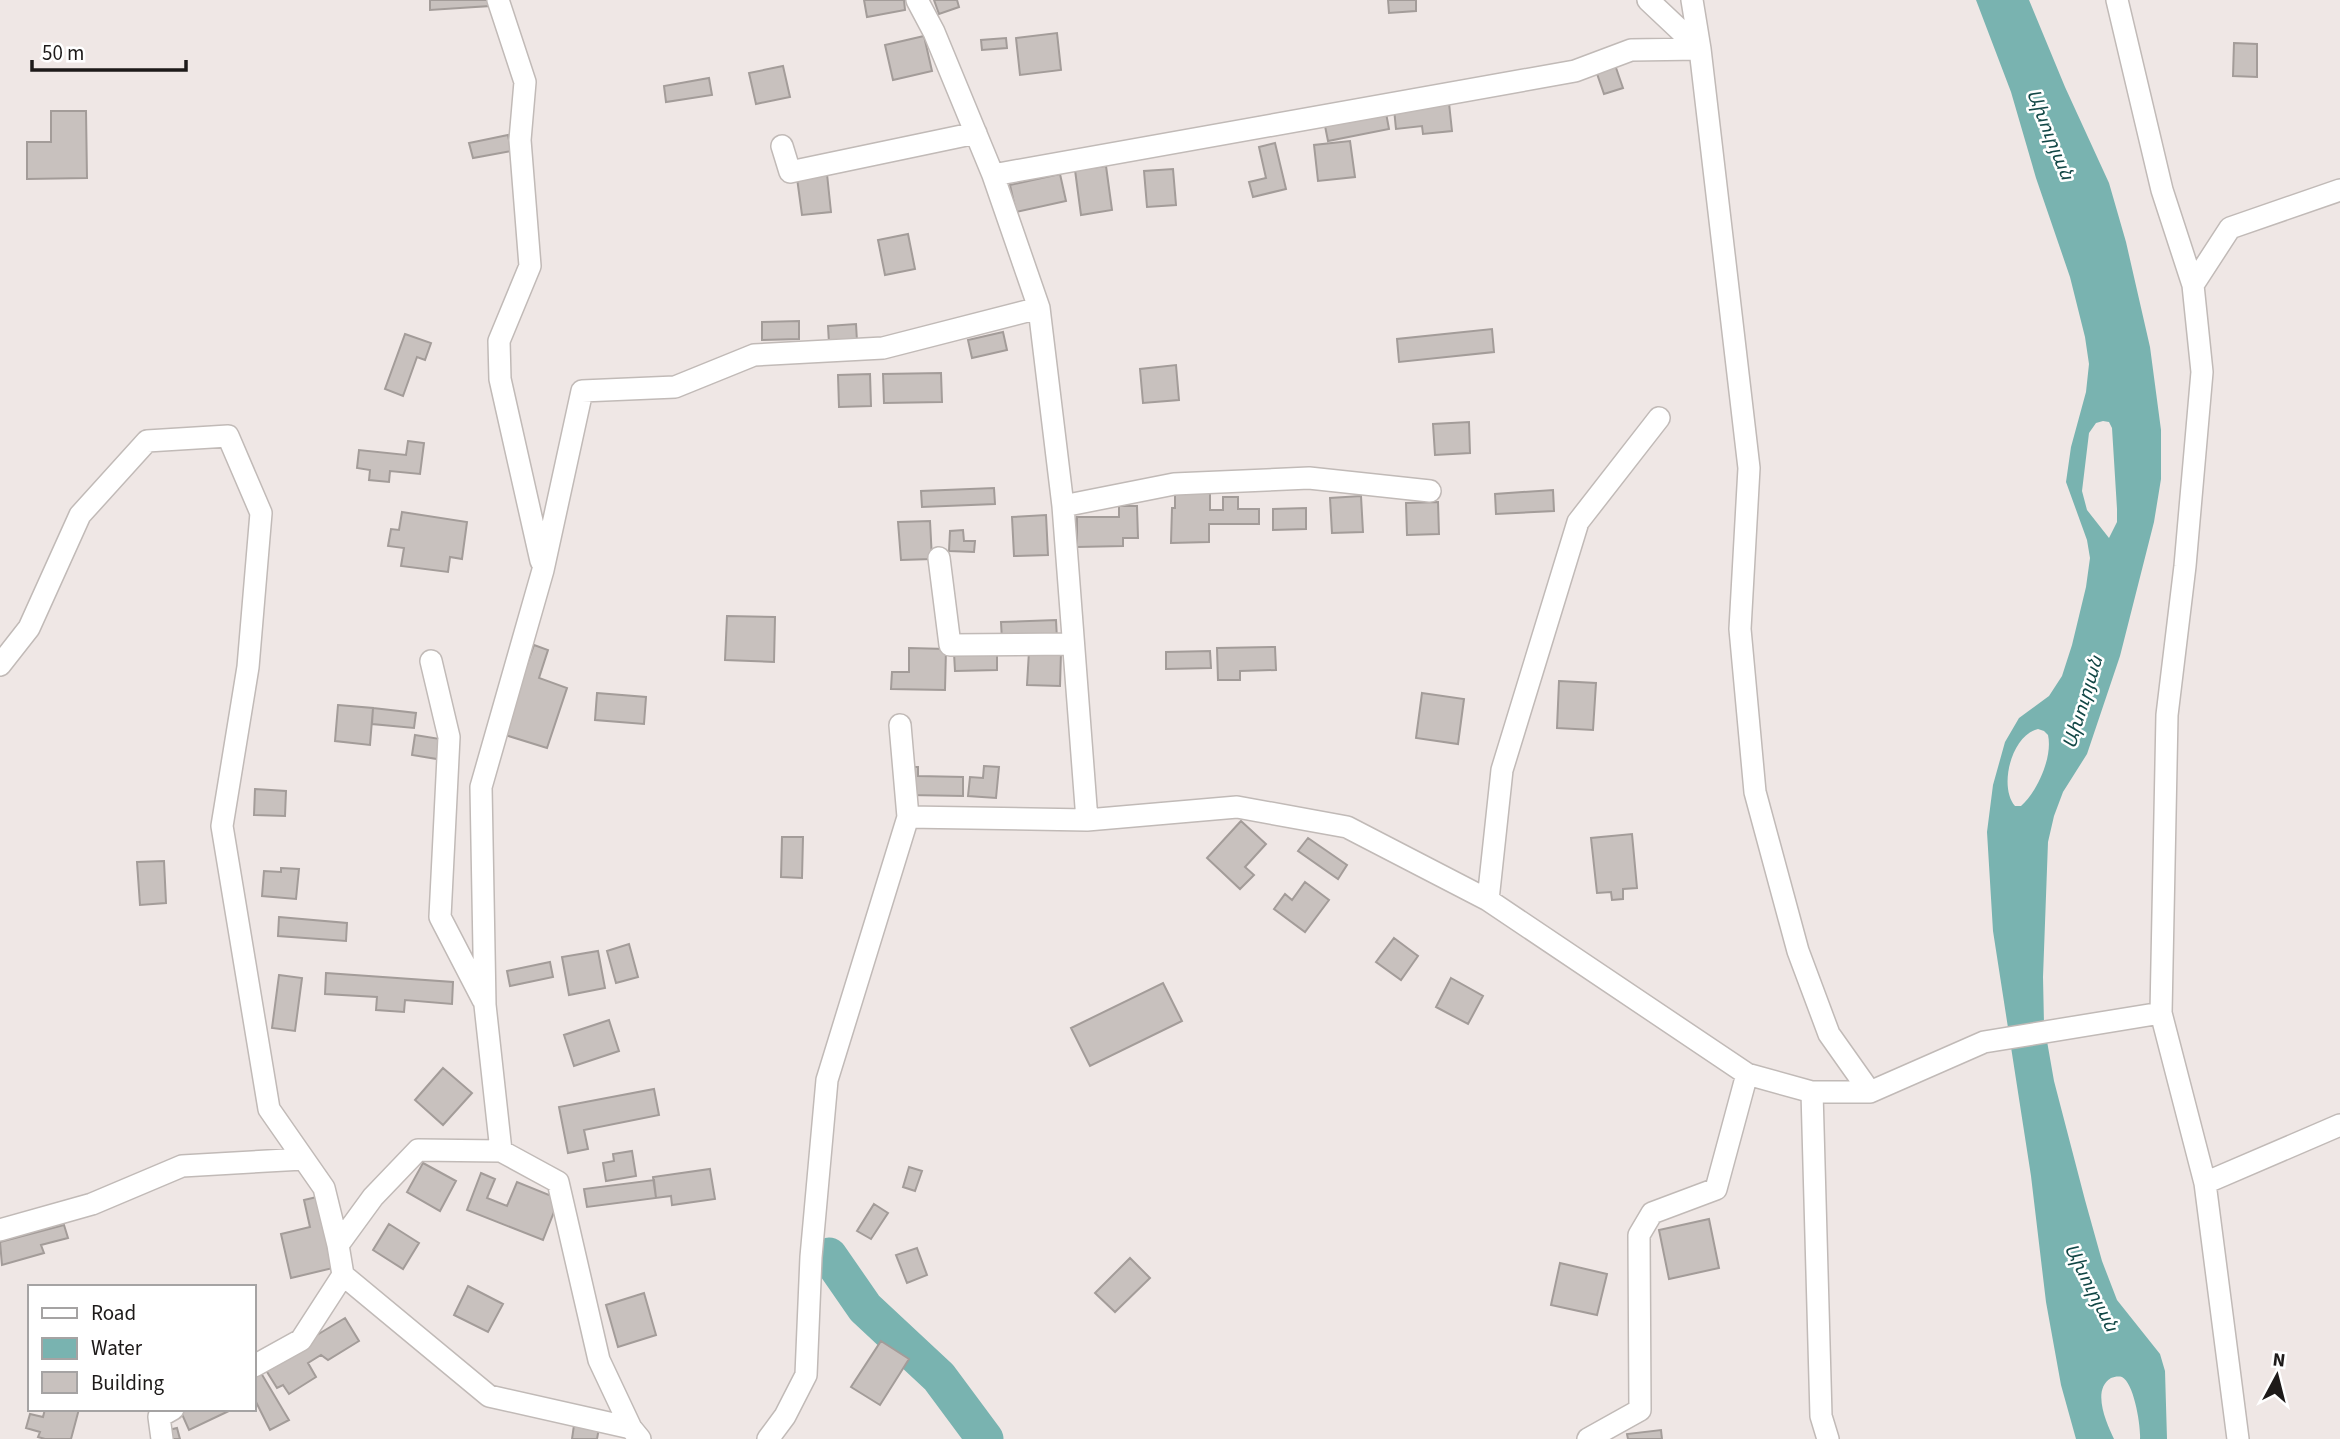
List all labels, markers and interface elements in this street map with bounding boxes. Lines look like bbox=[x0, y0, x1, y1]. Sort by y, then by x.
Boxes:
scale bar bbox=[32, 28, 186, 72]
text: 50 m bbox=[42, 38, 84, 68]
water label: Ախուրյան bbox=[2019, 85, 2081, 185]
water label: Ախուրյան bbox=[2057, 651, 2111, 752]
water label: Ախուրյան bbox=[2057, 1239, 2125, 1338]
legend bbox=[28, 1285, 256, 1411]
text: Road bbox=[91, 1298, 136, 1328]
text: Water bbox=[91, 1333, 143, 1363]
north arrow bbox=[2242, 1341, 2312, 1411]
text: N bbox=[2271, 1346, 2287, 1375]
text: Building bbox=[91, 1368, 165, 1398]

